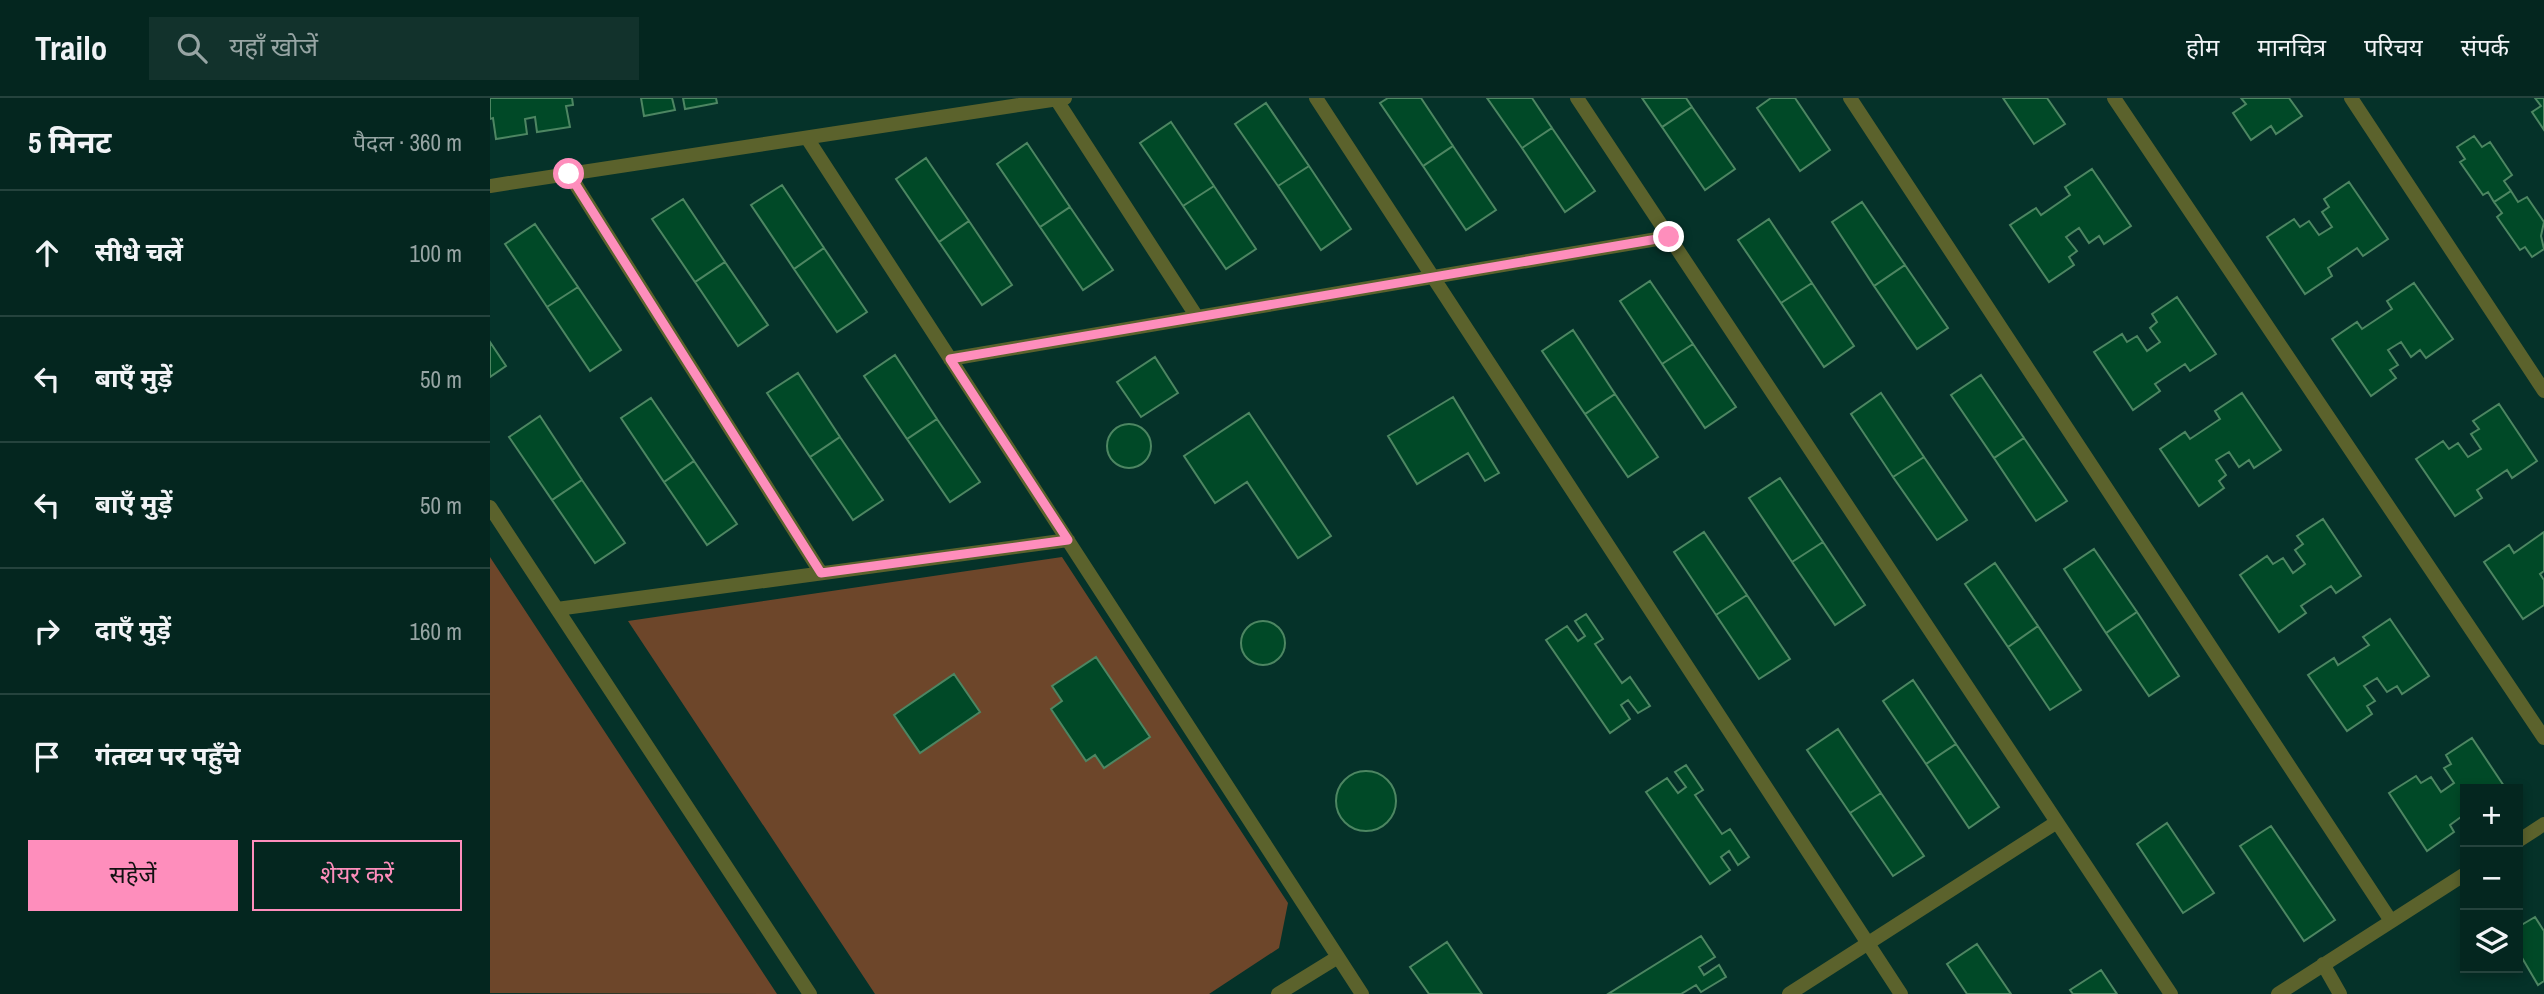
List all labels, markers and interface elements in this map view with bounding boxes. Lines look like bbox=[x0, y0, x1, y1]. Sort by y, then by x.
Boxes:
search box bbox=[149, 17, 639, 80]
text: Trailo bbox=[35, 26, 107, 70]
icon: search bbox=[173, 29, 211, 67]
text: यहाँ खोजें bbox=[229, 29, 318, 64]
text: होम bbox=[2186, 31, 2219, 63]
text: मानचित्र bbox=[2257, 31, 2326, 63]
text: परिचय bbox=[2364, 31, 2423, 63]
text: संपर्क bbox=[2461, 31, 2509, 63]
text: 5 मिनट bbox=[28, 122, 112, 162]
text: पैदल · 360 m bbox=[353, 127, 462, 158]
route start bbox=[553, 158, 584, 189]
route end bbox=[1653, 221, 1684, 252]
icon: ahead bbox=[28, 234, 66, 272]
text: सीधे चलें bbox=[95, 234, 183, 269]
text: 100 m bbox=[410, 238, 462, 269]
icon: left bbox=[28, 360, 66, 398]
text: बाएँ मुड़ें bbox=[95, 360, 172, 395]
text: 50 m bbox=[420, 364, 462, 395]
icon: left bbox=[28, 486, 66, 524]
text: बाएँ मुड़ें bbox=[95, 486, 172, 521]
text: 50 m bbox=[420, 490, 462, 521]
icon: right bbox=[28, 612, 66, 650]
text: दाएँ मुड़ें bbox=[95, 612, 171, 647]
text: 160 m bbox=[410, 616, 462, 647]
icon: arrive bbox=[28, 738, 66, 776]
text: गंतव्य पर पहुँचे bbox=[95, 738, 241, 773]
map controls bbox=[2460, 784, 2523, 973]
button: + bbox=[2460, 784, 2523, 847]
button: सहेजें bbox=[28, 840, 238, 911]
button: शेयर करें bbox=[252, 840, 462, 911]
button: − bbox=[2460, 847, 2523, 910]
button: layers bbox=[2460, 910, 2523, 973]

